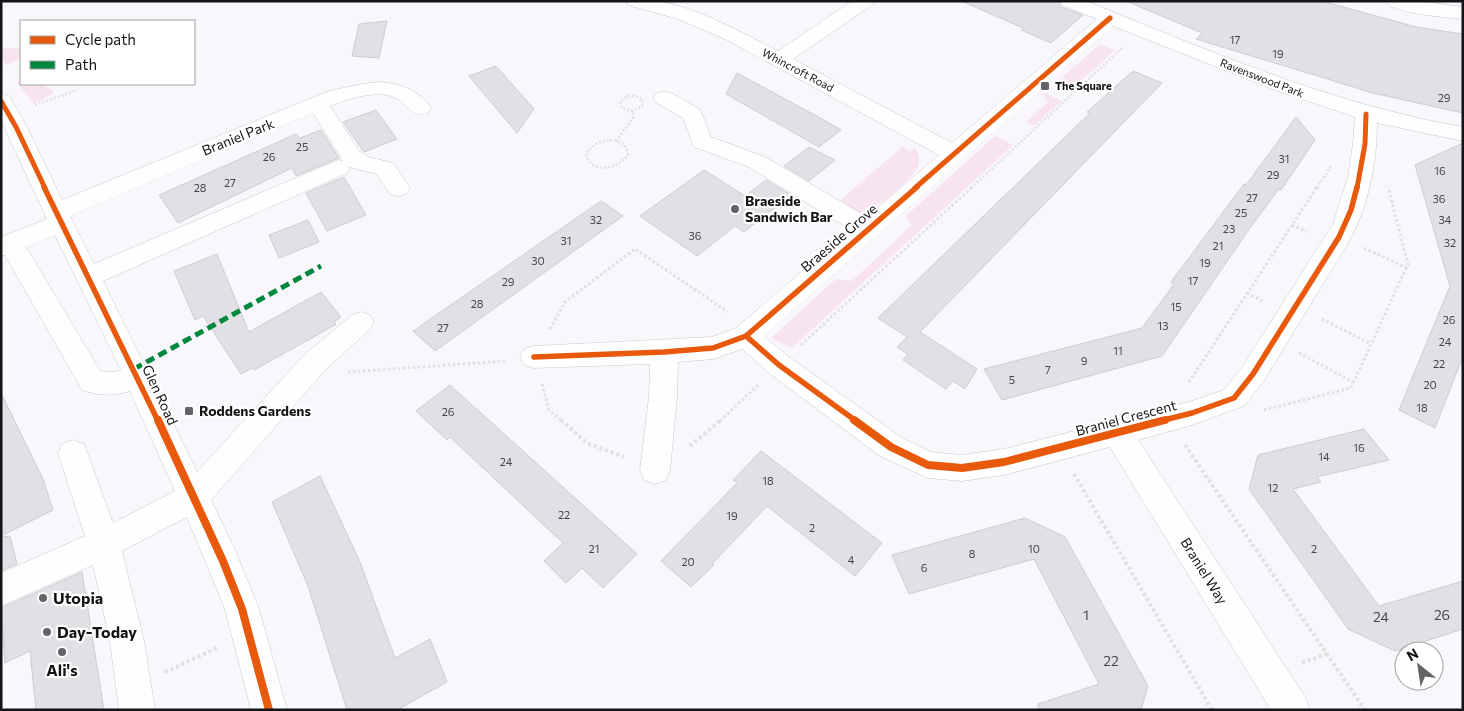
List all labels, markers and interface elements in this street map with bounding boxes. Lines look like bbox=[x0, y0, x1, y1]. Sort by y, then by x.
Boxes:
legend bbox=[20, 20, 195, 85]
text: Cycle path bbox=[65, 30, 136, 48]
house number: 17 bbox=[1230, 33, 1240, 46]
street label: Whincroft Road bbox=[760, 45, 836, 94]
house number: 19 bbox=[1272, 47, 1284, 60]
text: Path bbox=[65, 55, 97, 73]
street label: Ravenswood Park bbox=[1218, 56, 1306, 99]
place label: The Square bbox=[1055, 79, 1112, 92]
marker: The Square bbox=[1039, 80, 1051, 92]
house number: 29 bbox=[1438, 91, 1451, 104]
street label: Braniel Park bbox=[199, 114, 277, 159]
house number: 25 bbox=[296, 140, 308, 153]
house number: 26 bbox=[263, 150, 276, 163]
house number: 31 bbox=[1279, 152, 1289, 165]
house number: 16 bbox=[1434, 164, 1446, 177]
house number: 29 bbox=[1267, 168, 1280, 181]
house number: 27 bbox=[224, 176, 236, 189]
house number: 28 bbox=[194, 181, 207, 194]
house number: 27 bbox=[1246, 191, 1258, 204]
place label: Braeside Sandwich Bar bbox=[745, 192, 833, 225]
house number: 36 bbox=[1433, 192, 1446, 205]
street label: Braeside Grove bbox=[797, 200, 880, 275]
marker: Braeside Sandwich Bar bbox=[729, 203, 741, 215]
house number: 25 bbox=[1235, 206, 1247, 219]
house number: 32 bbox=[590, 213, 602, 226]
house number: 34 bbox=[1439, 213, 1452, 226]
house number: 23 bbox=[1223, 222, 1235, 235]
house number: 36 bbox=[689, 229, 702, 242]
house number: 31 bbox=[561, 234, 571, 247]
house number: 32 bbox=[1444, 236, 1456, 249]
house number: 21 bbox=[1213, 239, 1223, 252]
house number: 30 bbox=[531, 254, 545, 267]
house number: 19 bbox=[1199, 256, 1211, 269]
house number: 17 bbox=[1188, 274, 1198, 287]
house number: 29 bbox=[502, 275, 515, 288]
house number: 28 bbox=[471, 297, 484, 310]
house number: 15 bbox=[1170, 300, 1182, 313]
house number: 26 bbox=[1443, 313, 1456, 326]
house number: 13 bbox=[1158, 319, 1168, 332]
house number: 27 bbox=[437, 321, 449, 334]
house number: 24 bbox=[1439, 335, 1452, 348]
house number: 11 bbox=[1113, 344, 1123, 357]
house number: 9 bbox=[1081, 354, 1088, 367]
house number: 22 bbox=[1433, 357, 1445, 370]
street label: Glen Road bbox=[139, 362, 182, 428]
house number: 7 bbox=[1045, 363, 1051, 376]
house number: 5 bbox=[1009, 373, 1015, 386]
house number: 20 bbox=[1423, 378, 1437, 391]
street label: Braniel Crescent bbox=[1074, 396, 1178, 439]
house number: 18 bbox=[1416, 401, 1428, 414]
place label: Roddens Gardens bbox=[199, 402, 311, 419]
marker: Roddens Gardens bbox=[183, 405, 195, 417]
house number: 26 bbox=[442, 405, 455, 418]
house number: 16 bbox=[1353, 441, 1365, 454]
house number: 14 bbox=[1318, 450, 1330, 463]
house number: 24 bbox=[500, 455, 513, 468]
house number: 18 bbox=[762, 474, 774, 487]
house number: 12 bbox=[1268, 481, 1278, 494]
house number: 22 bbox=[558, 508, 570, 521]
house number: 19 bbox=[726, 509, 738, 522]
house number: 2 bbox=[809, 521, 815, 534]
street label: Braniel Way bbox=[1177, 534, 1232, 607]
house number: 21 bbox=[589, 542, 599, 555]
house number: 10 bbox=[1028, 542, 1040, 555]
house number: 2 bbox=[1311, 542, 1317, 555]
house number: 8 bbox=[969, 547, 976, 560]
house number: 4 bbox=[848, 553, 855, 566]
house number: 20 bbox=[681, 555, 695, 568]
house number: 6 bbox=[921, 561, 928, 574]
place label: Utopia bbox=[53, 588, 103, 607]
marker: Utopia bbox=[37, 592, 49, 604]
house number: 1 bbox=[1083, 606, 1089, 623]
house number: 26 bbox=[1434, 606, 1450, 623]
house number: 24 bbox=[1373, 608, 1390, 625]
place label: Day-Today bbox=[57, 622, 137, 641]
marker: Day-Today bbox=[41, 626, 53, 638]
north arrow bbox=[1394, 641, 1444, 691]
text: N bbox=[1403, 644, 1421, 664]
marker: Ali's bbox=[56, 646, 68, 658]
house number: 22 bbox=[1103, 652, 1119, 669]
place label: Ali's bbox=[46, 660, 78, 679]

